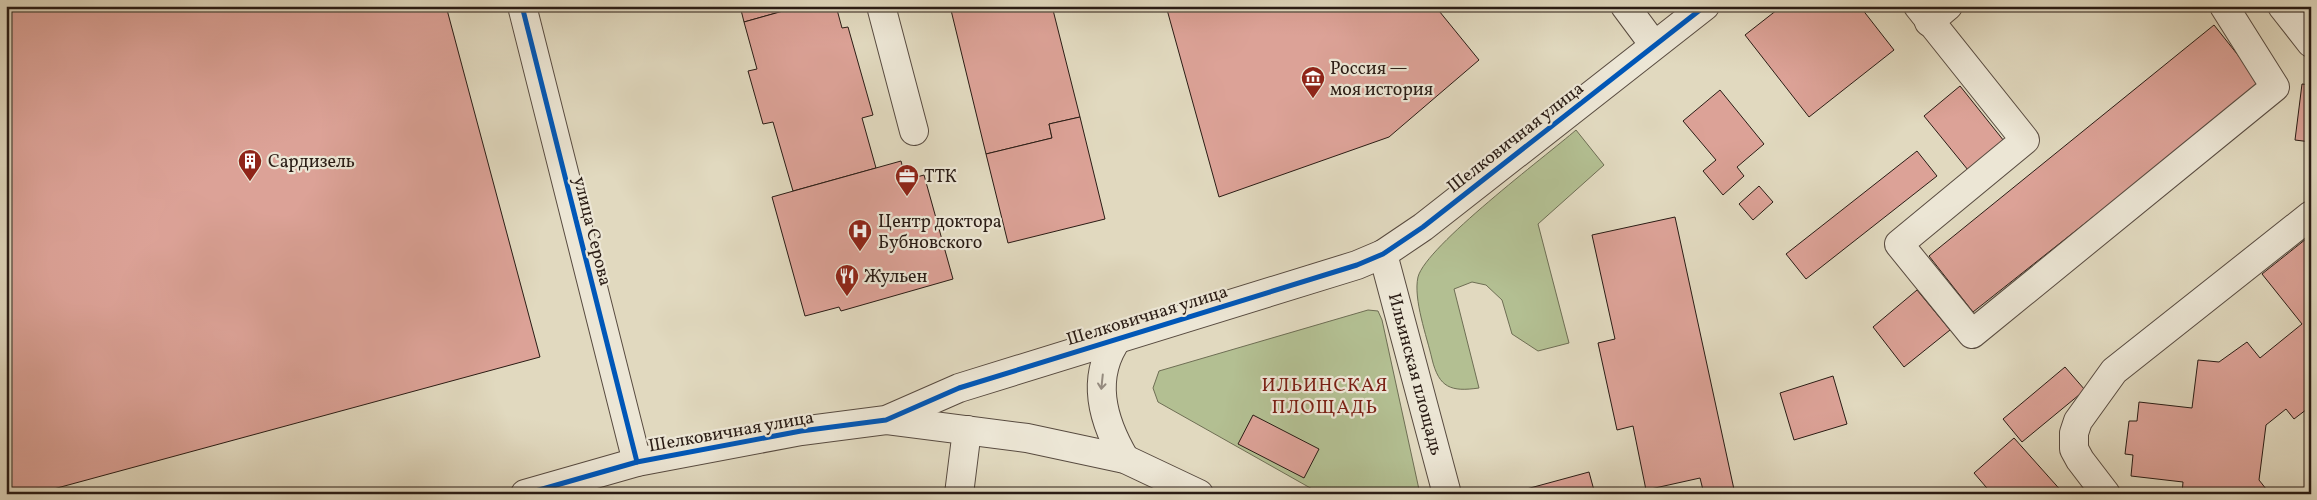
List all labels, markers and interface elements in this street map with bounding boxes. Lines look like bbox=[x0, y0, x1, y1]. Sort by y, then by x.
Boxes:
place label: Россия — моя история bbox=[1330, 57, 1433, 103]
museum icon: Россия — моя история bbox=[1300, 65, 1326, 99]
street label: Шелковичная улица bbox=[1442, 77, 1590, 200]
building icon: Сардизель bbox=[237, 148, 263, 182]
place label: Сардизель bbox=[268, 150, 355, 175]
office icon: ТТК bbox=[894, 163, 920, 197]
place label: ТТК bbox=[924, 165, 957, 190]
street label: улица Серова bbox=[566, 174, 617, 289]
place label: Центр доктора Бубновского bbox=[878, 210, 1002, 256]
hospital icon: Центр доктора Бубновского bbox=[847, 218, 873, 252]
restaurant icon: Жульен bbox=[834, 263, 860, 297]
place label: Жульен bbox=[864, 265, 928, 290]
street label: Шелковичная улица bbox=[1064, 280, 1231, 353]
street label: Ильинская площадь bbox=[1381, 290, 1448, 458]
district label: ИЛЬИНСКАЯ ПЛОЩАДЬ bbox=[1262, 373, 1389, 421]
one-way arrow bbox=[1097, 374, 1107, 390]
street label: Шелковичная улица bbox=[647, 406, 816, 459]

